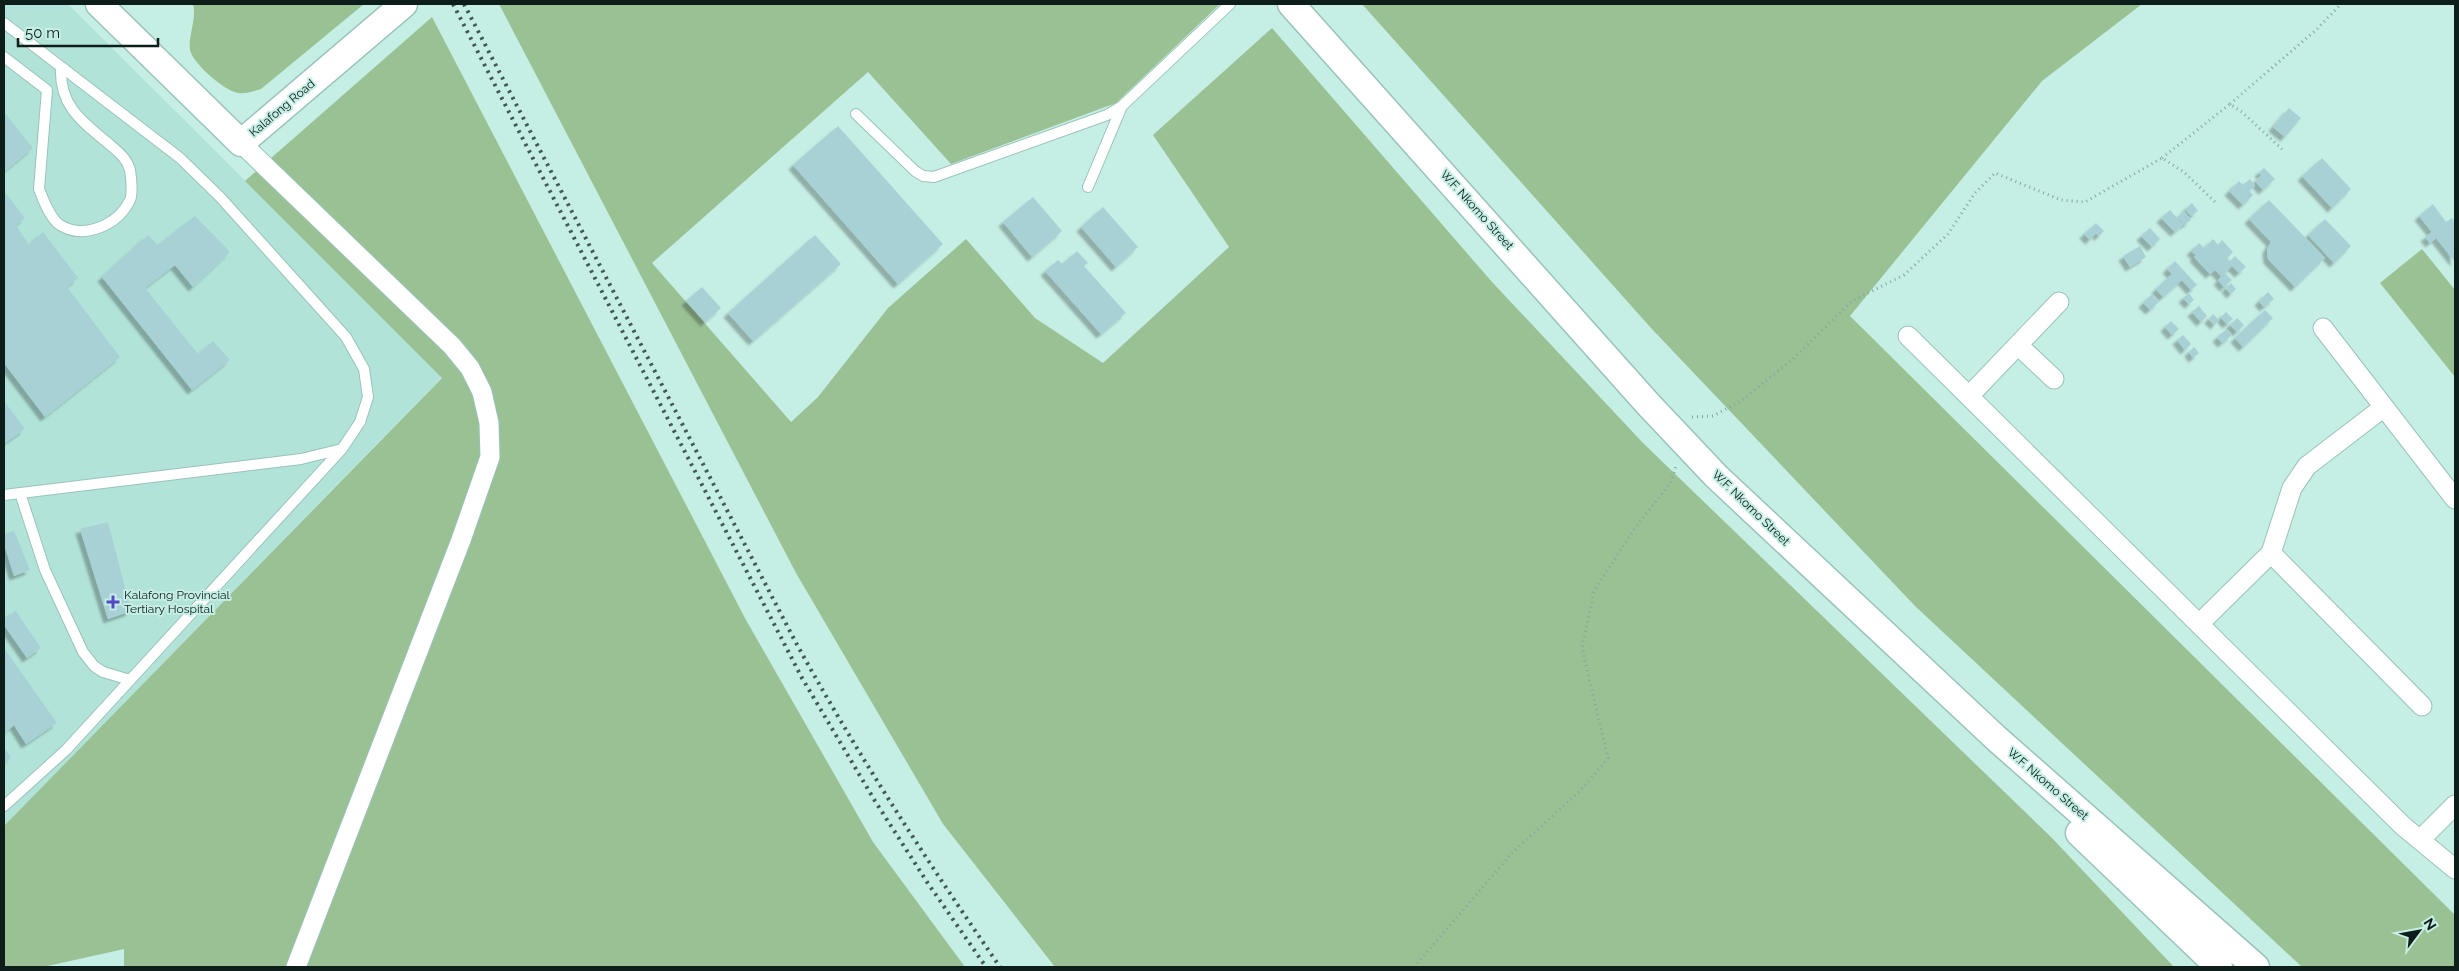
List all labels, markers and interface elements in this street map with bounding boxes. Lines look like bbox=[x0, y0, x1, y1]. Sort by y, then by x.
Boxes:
scale bar bbox=[18, 15, 158, 47]
text: 50 m bbox=[25, 24, 60, 42]
street label: Kalafong Road bbox=[246, 77, 318, 139]
street label: W.F. Nkomo Street bbox=[1438, 167, 1516, 253]
street label: W.F. Nkomo Street bbox=[1709, 467, 1793, 549]
place label: Kalafong Provincial Tertiary Hospital bbox=[124, 588, 231, 616]
marker: Kalafong Provincial Tertiary Hospital bbox=[106, 595, 120, 609]
street label: W.F. Nkomo Street bbox=[2005, 745, 2091, 823]
north arrow bbox=[2394, 906, 2444, 956]
text: N bbox=[2420, 915, 2440, 933]

